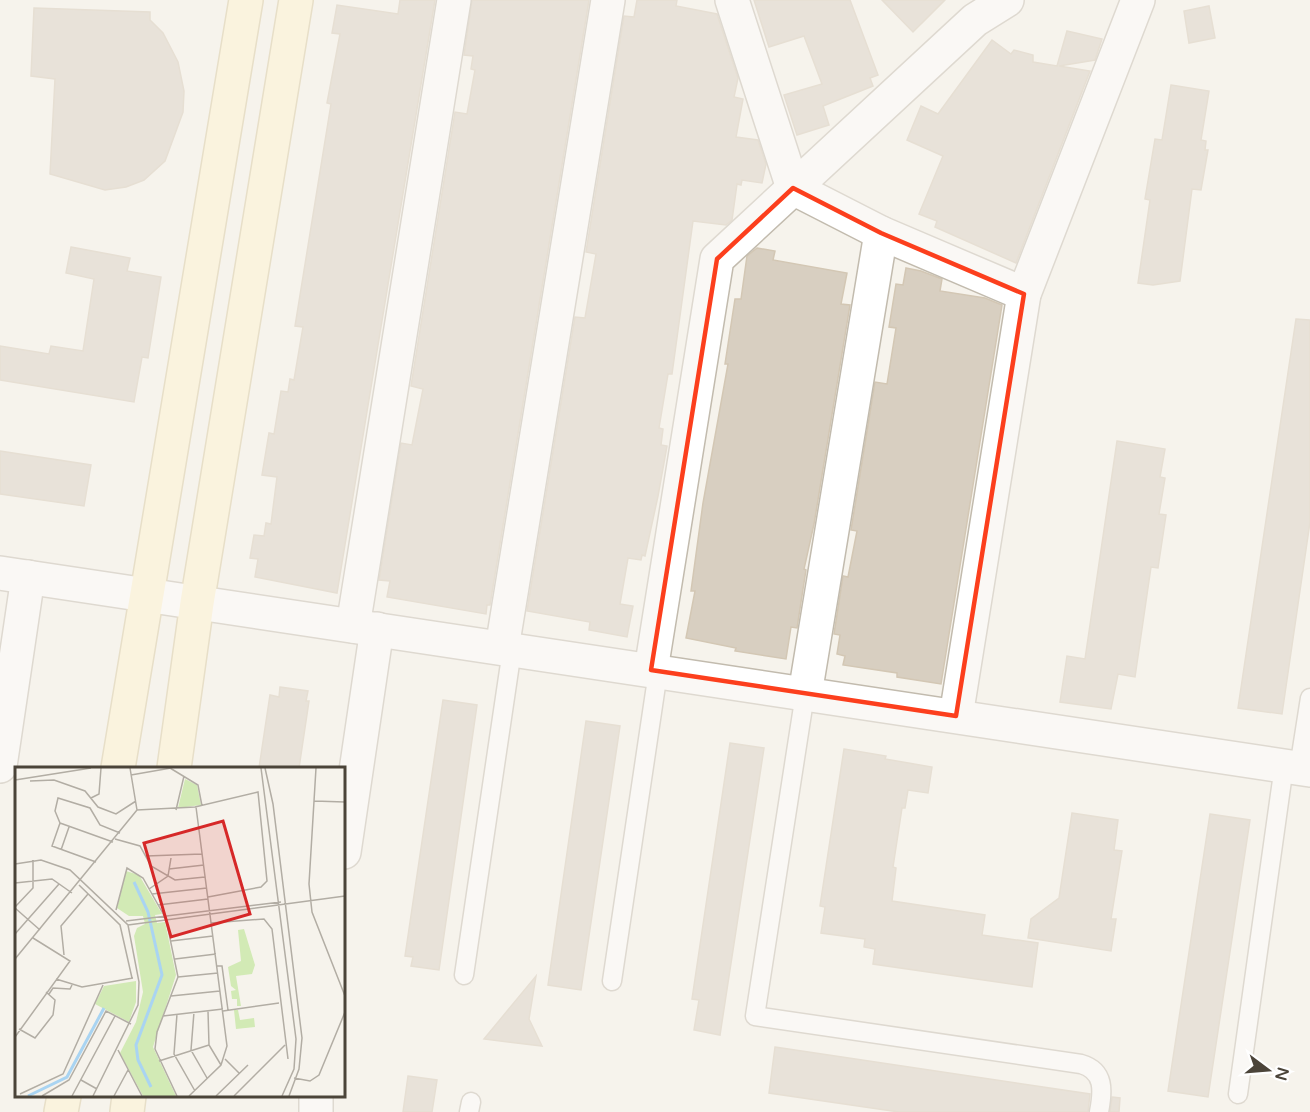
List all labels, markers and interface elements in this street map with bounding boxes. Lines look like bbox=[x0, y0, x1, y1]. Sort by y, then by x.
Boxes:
inset map bbox=[15, 767, 345, 1097]
north arrow bbox=[1238, 1040, 1298, 1100]
text: N bbox=[1270, 1065, 1293, 1083]

